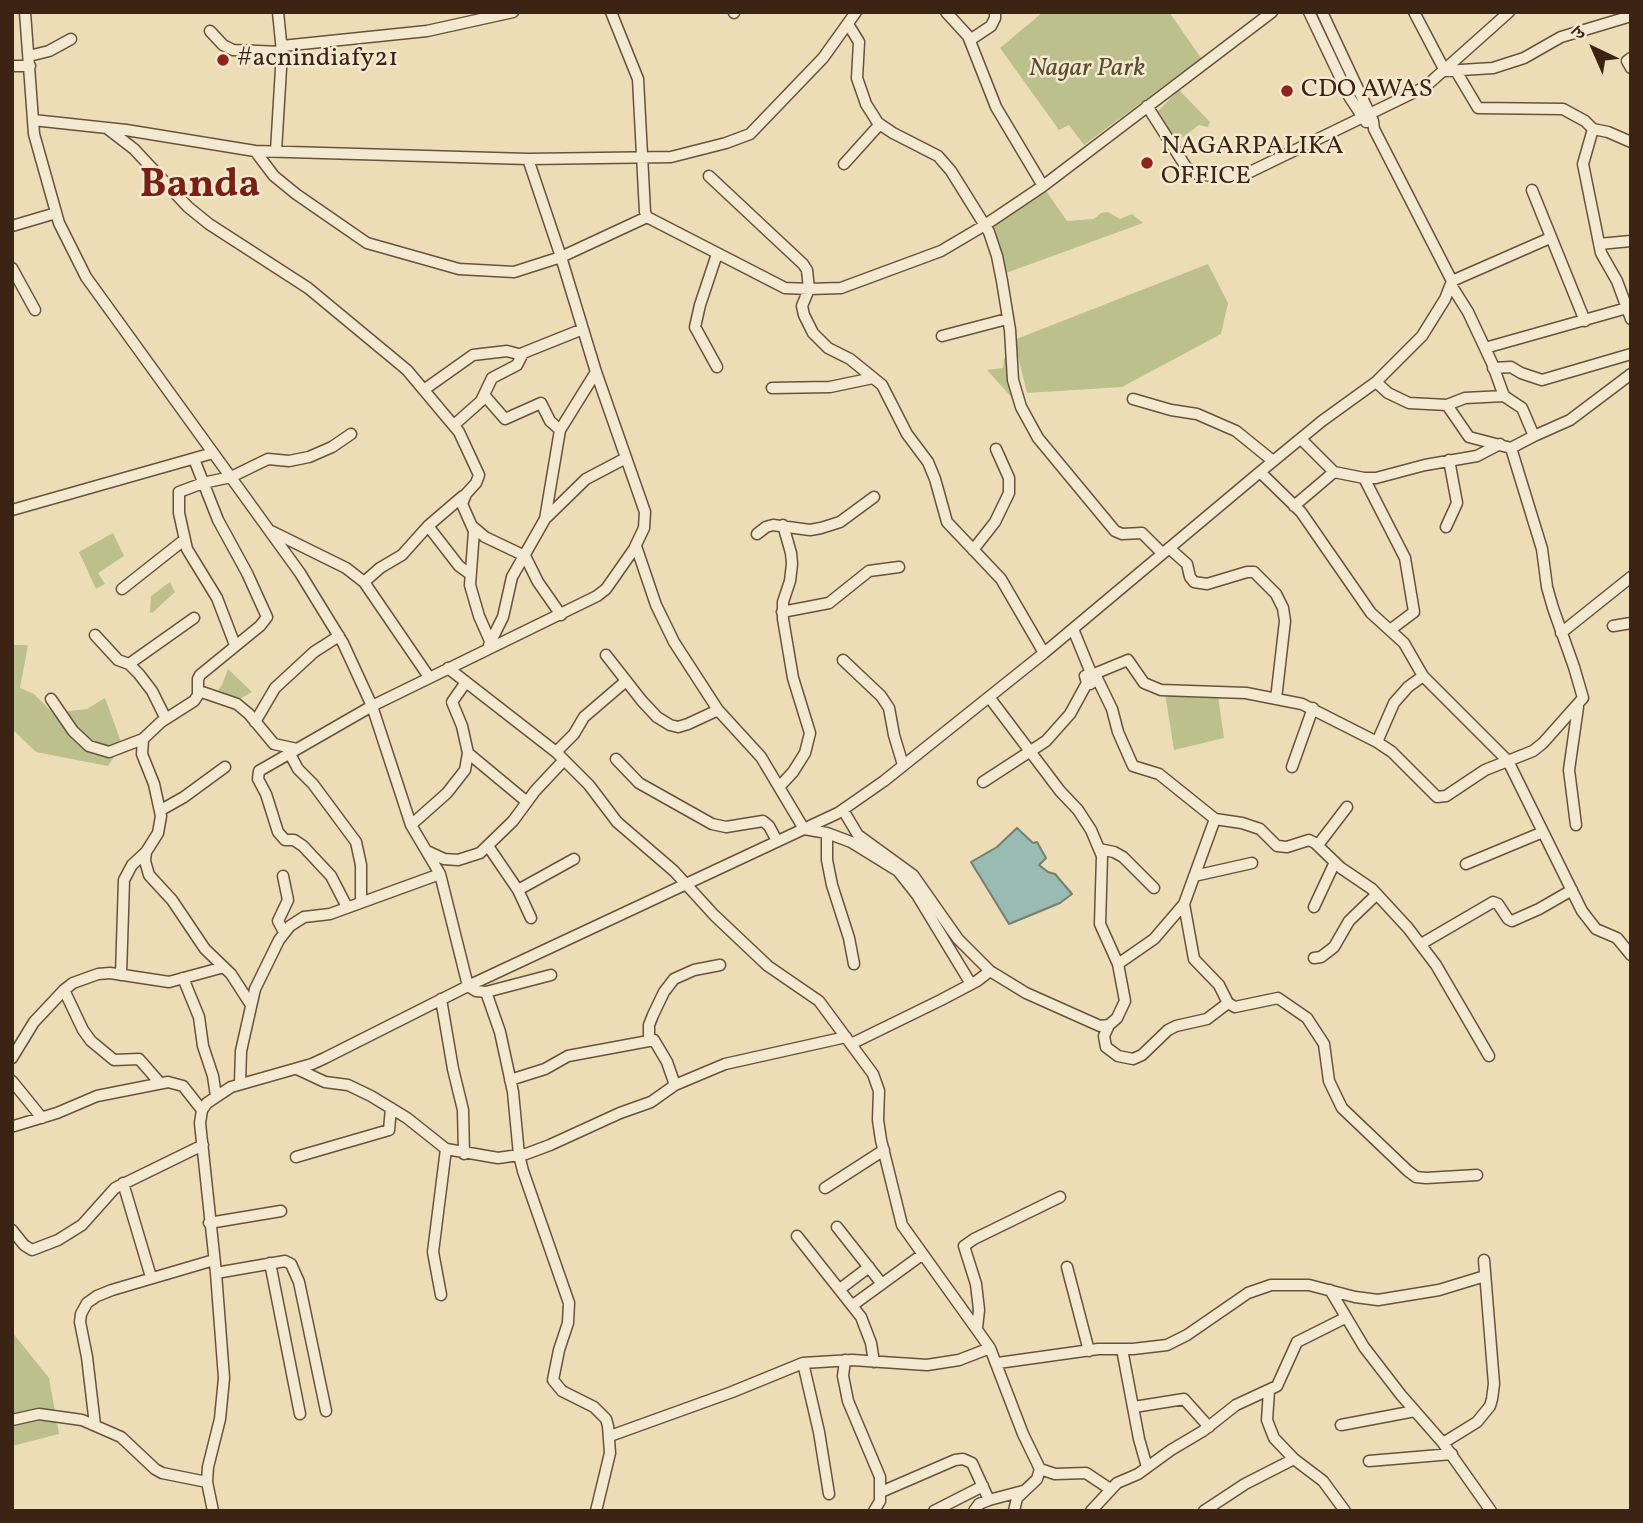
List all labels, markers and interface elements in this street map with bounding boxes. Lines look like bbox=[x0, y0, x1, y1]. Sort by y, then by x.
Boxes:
north arrow bbox=[1559, 14, 1629, 84]
text: उ bbox=[1567, 21, 1592, 47]
place label: #acnindiafy21 bbox=[237, 44, 398, 76]
marker: #acnindiafy21 bbox=[215, 52, 231, 68]
park label: Nagar Park bbox=[1029, 54, 1145, 86]
place label: CDO AWAS bbox=[1301, 75, 1433, 107]
marker: CDO AWAS bbox=[1279, 83, 1295, 99]
place label: NAGARPALIKA OFFICE bbox=[1161, 132, 1344, 194]
marker: NAGARPALIKA OFFICE bbox=[1139, 155, 1155, 171]
district label: Banda bbox=[140, 165, 260, 213]

